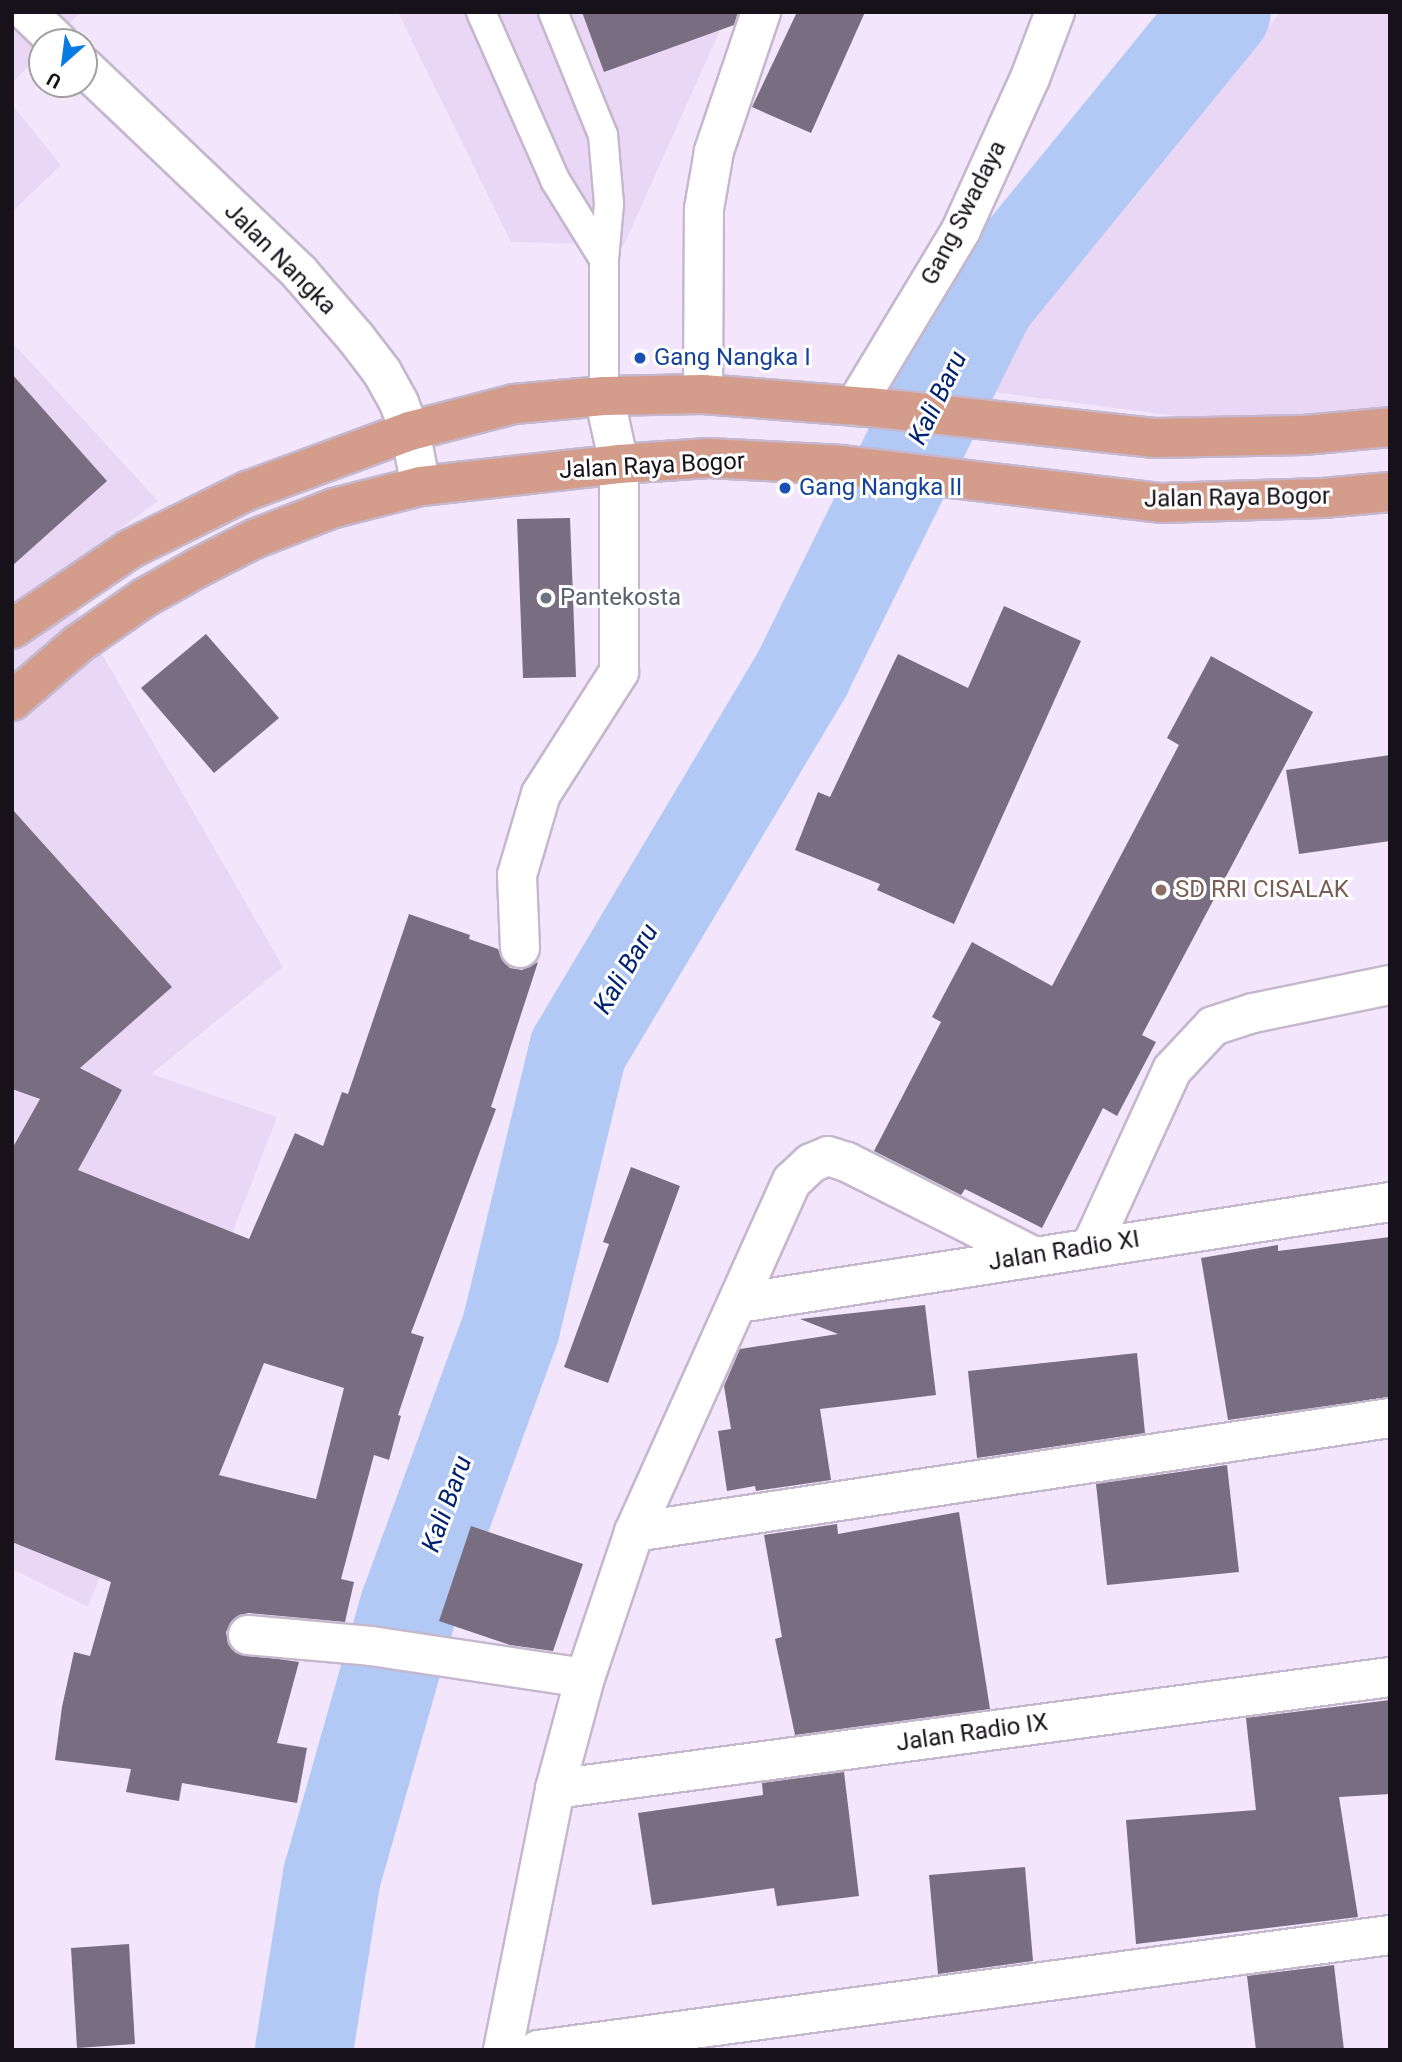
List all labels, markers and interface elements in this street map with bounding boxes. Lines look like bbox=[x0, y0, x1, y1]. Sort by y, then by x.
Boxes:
north arrow bbox=[28, 28, 98, 98]
text: U bbox=[43, 67, 65, 93]
street label: Gang Swadaya bbox=[915, 136, 1013, 290]
street label: Jalan Nangka bbox=[218, 197, 342, 321]
place label: Gang Nangka I bbox=[654, 344, 811, 372]
water label: Kali Baru bbox=[902, 346, 974, 450]
marker: Gang Nangka I bbox=[632, 350, 648, 366]
street label: Jalan Raya Bogor bbox=[558, 447, 746, 485]
place label: Gang Nangka II bbox=[799, 474, 962, 502]
marker: Gang Nangka II bbox=[777, 480, 793, 496]
street label: Jalan Raya Bogor bbox=[1144, 482, 1330, 514]
place label: Pantekosta bbox=[560, 584, 681, 612]
marker: Pantekosta bbox=[538, 590, 554, 606]
place label: SD RRI CISALAK bbox=[1175, 876, 1349, 904]
marker: SD RRI CISALAK bbox=[1153, 882, 1169, 898]
water label: Kali Baru bbox=[587, 918, 665, 1020]
street label: Jalan Radio XI bbox=[986, 1225, 1142, 1277]
water label: Kali Baru bbox=[415, 1452, 479, 1556]
street label: Jalan Radio IX bbox=[894, 1708, 1050, 1758]

